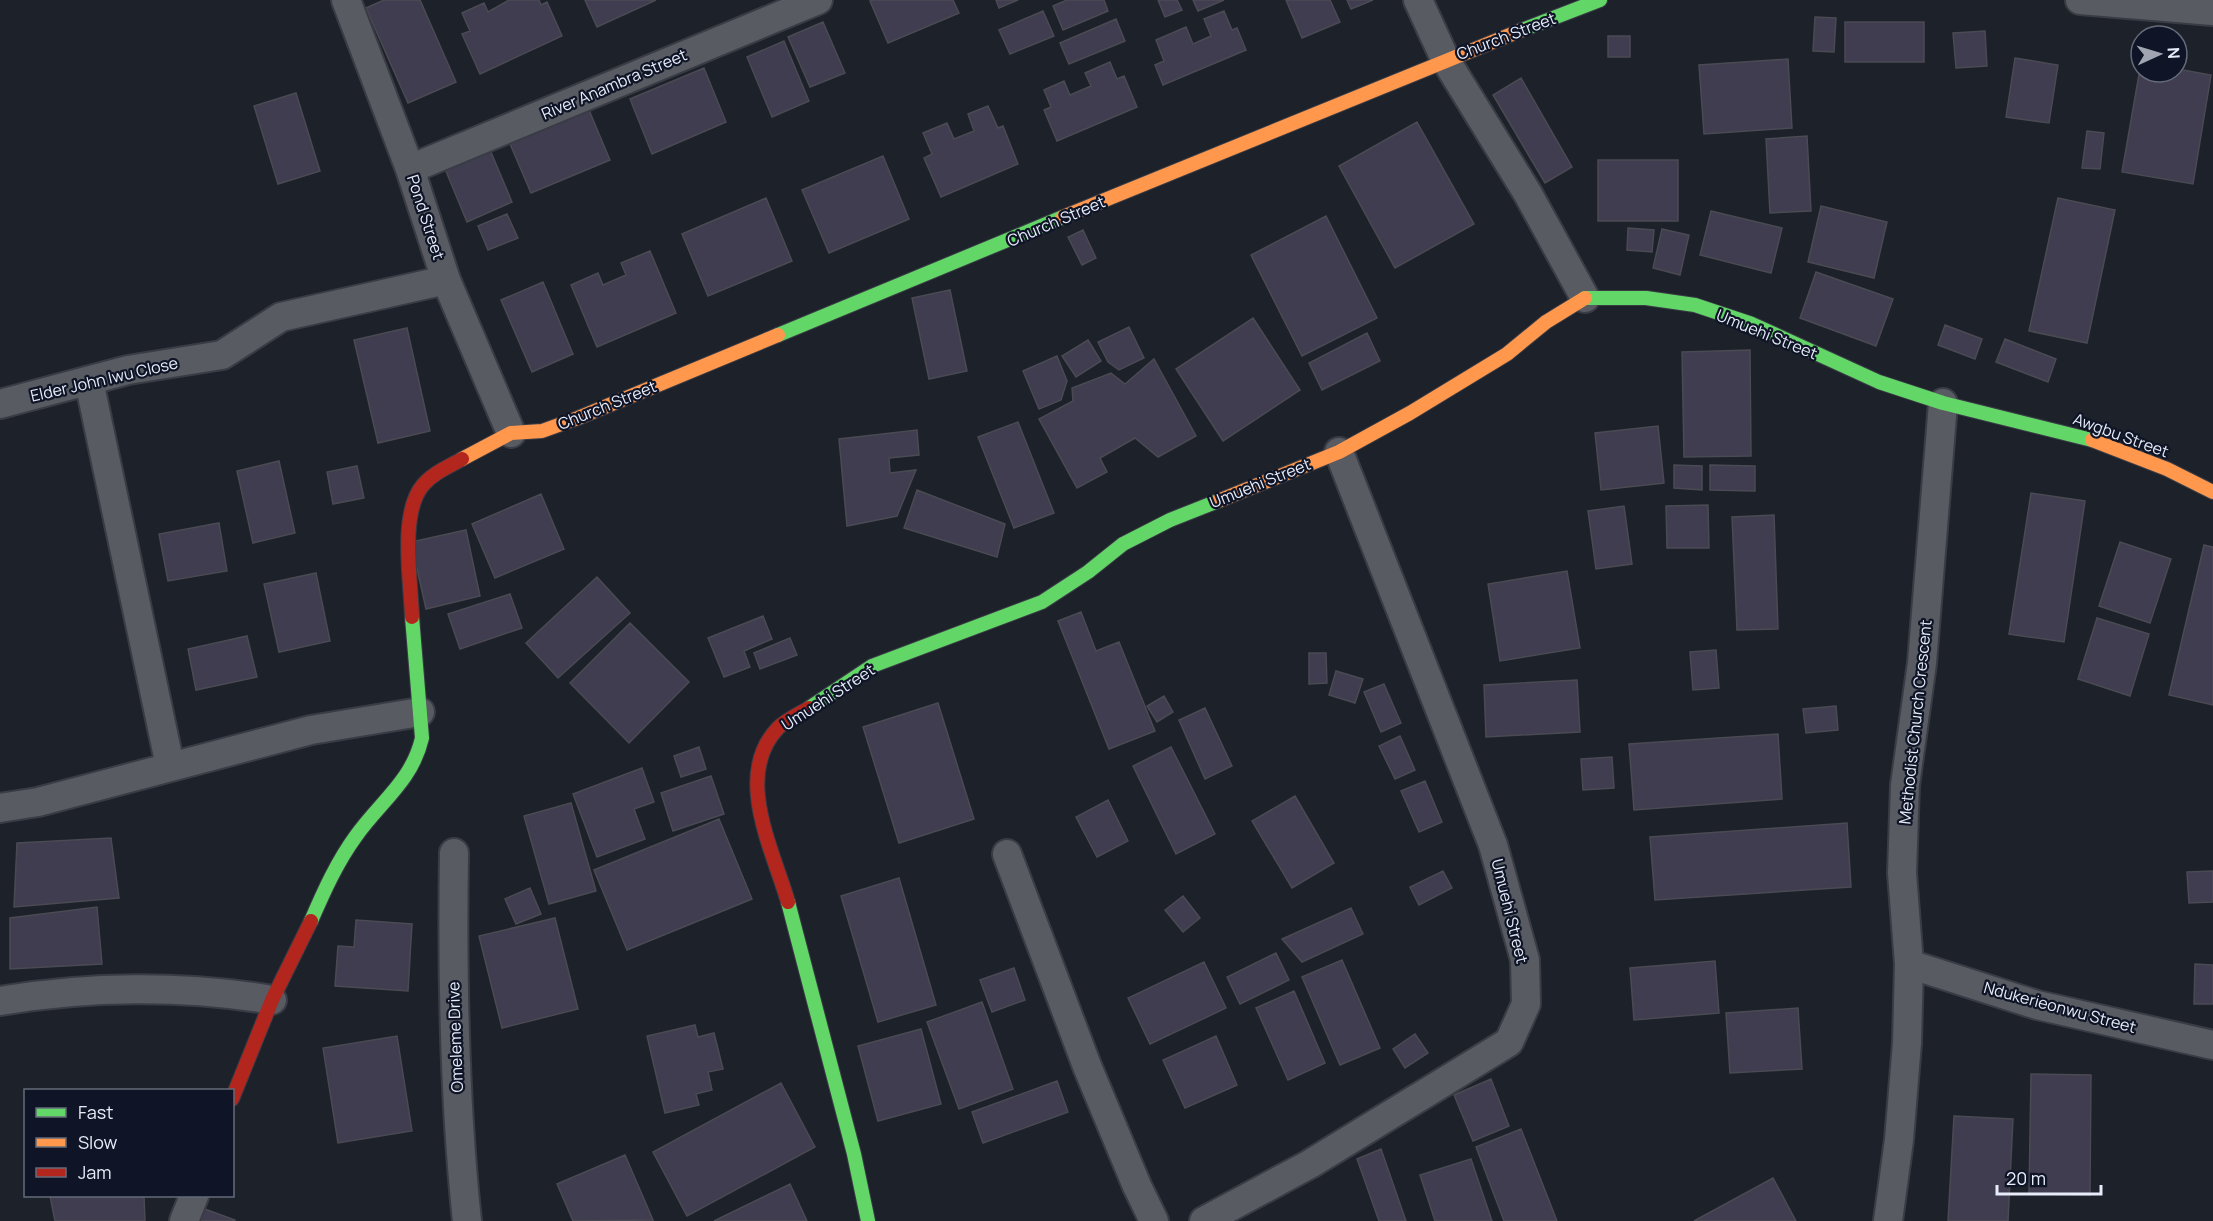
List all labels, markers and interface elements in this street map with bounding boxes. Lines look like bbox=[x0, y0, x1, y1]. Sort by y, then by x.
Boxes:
street label: Church Street bbox=[1453, 7, 1559, 65]
north arrow bbox=[2129, 24, 2189, 84]
street label: River Anambra Street bbox=[538, 43, 690, 125]
text: N bbox=[2163, 46, 2185, 59]
street label: Pond Street bbox=[402, 172, 450, 262]
street label: Church Street bbox=[1004, 190, 1108, 252]
street label: Umuehi Street bbox=[1713, 304, 1821, 364]
street label: Elder John Iwu Close bbox=[28, 351, 180, 407]
street label: Church Street bbox=[554, 375, 660, 435]
street label: Awgbu Street bbox=[2070, 408, 2172, 462]
street label: Umuehi Street bbox=[1206, 453, 1314, 513]
street label: Methodist Church Crescent bbox=[1893, 619, 1937, 825]
street label: Umuehi Street bbox=[777, 659, 879, 735]
street label: Umuehi Street bbox=[1486, 856, 1534, 966]
street label: Ndukerieonwu Street bbox=[1981, 976, 2139, 1038]
street label: Omeleme Drive bbox=[442, 981, 468, 1093]
legend bbox=[24, 1089, 234, 1197]
text: Fast bbox=[78, 1100, 113, 1124]
text: Slow bbox=[78, 1130, 118, 1154]
scale bar bbox=[1997, 1158, 2100, 1196]
text: Jam bbox=[78, 1160, 112, 1184]
text: 20 m bbox=[2006, 1166, 2046, 1190]

